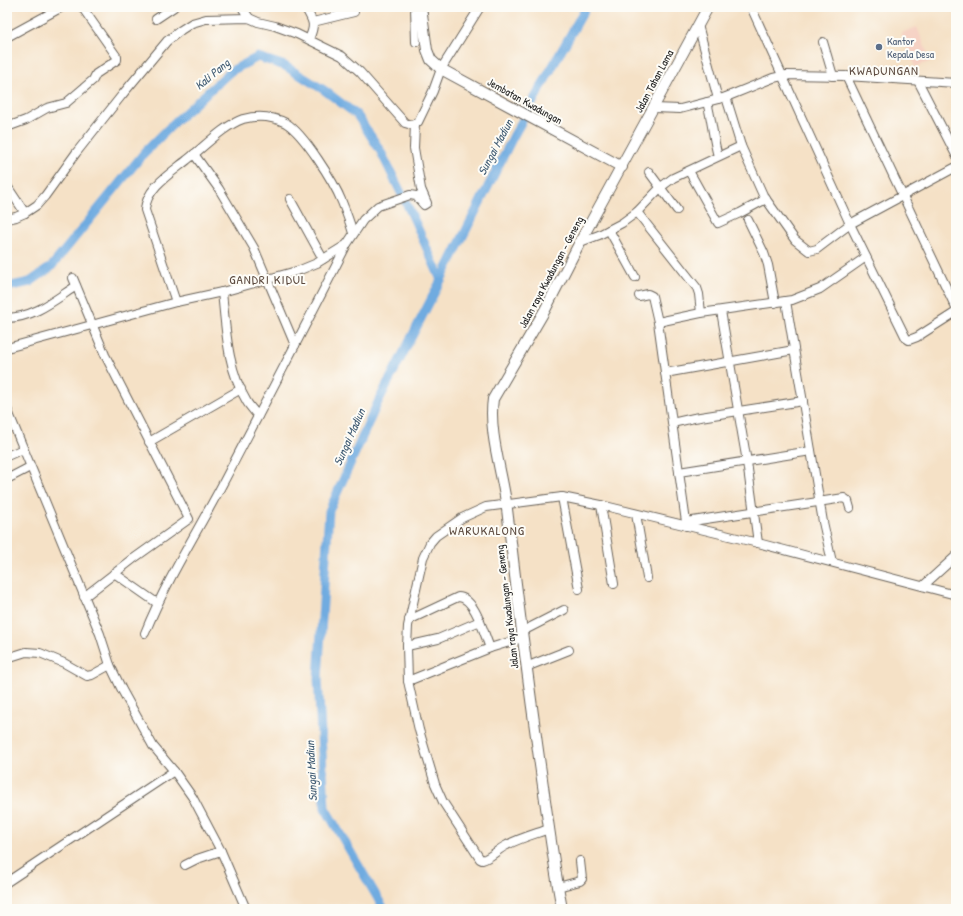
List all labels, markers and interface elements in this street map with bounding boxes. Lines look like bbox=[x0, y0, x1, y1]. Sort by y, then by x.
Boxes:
place label: Kantor Kepala Desa bbox=[887, 34, 935, 61]
marker: Kantor Kepala Desa bbox=[874, 42, 884, 52]
street label: Jalan Tahan Lama bbox=[632, 47, 677, 115]
water label: Kali Pang bbox=[191, 54, 234, 94]
district label: KWADUNGAN bbox=[849, 61, 919, 79]
street label: Jembatan Kwadungan bbox=[485, 75, 565, 127]
water label: Sungai Madiun bbox=[473, 115, 517, 178]
street label: Jalan raya Kwadungan - Geneng bbox=[516, 214, 586, 330]
district label: GANDRI KIDUL bbox=[229, 270, 307, 288]
water label: Sungai Madiun bbox=[329, 404, 370, 468]
district label: WARUKALONG bbox=[449, 521, 525, 539]
street label: Jalan raya Kwadungan - Geneng bbox=[492, 544, 522, 670]
water label: Sungai Madiun bbox=[301, 739, 321, 802]

